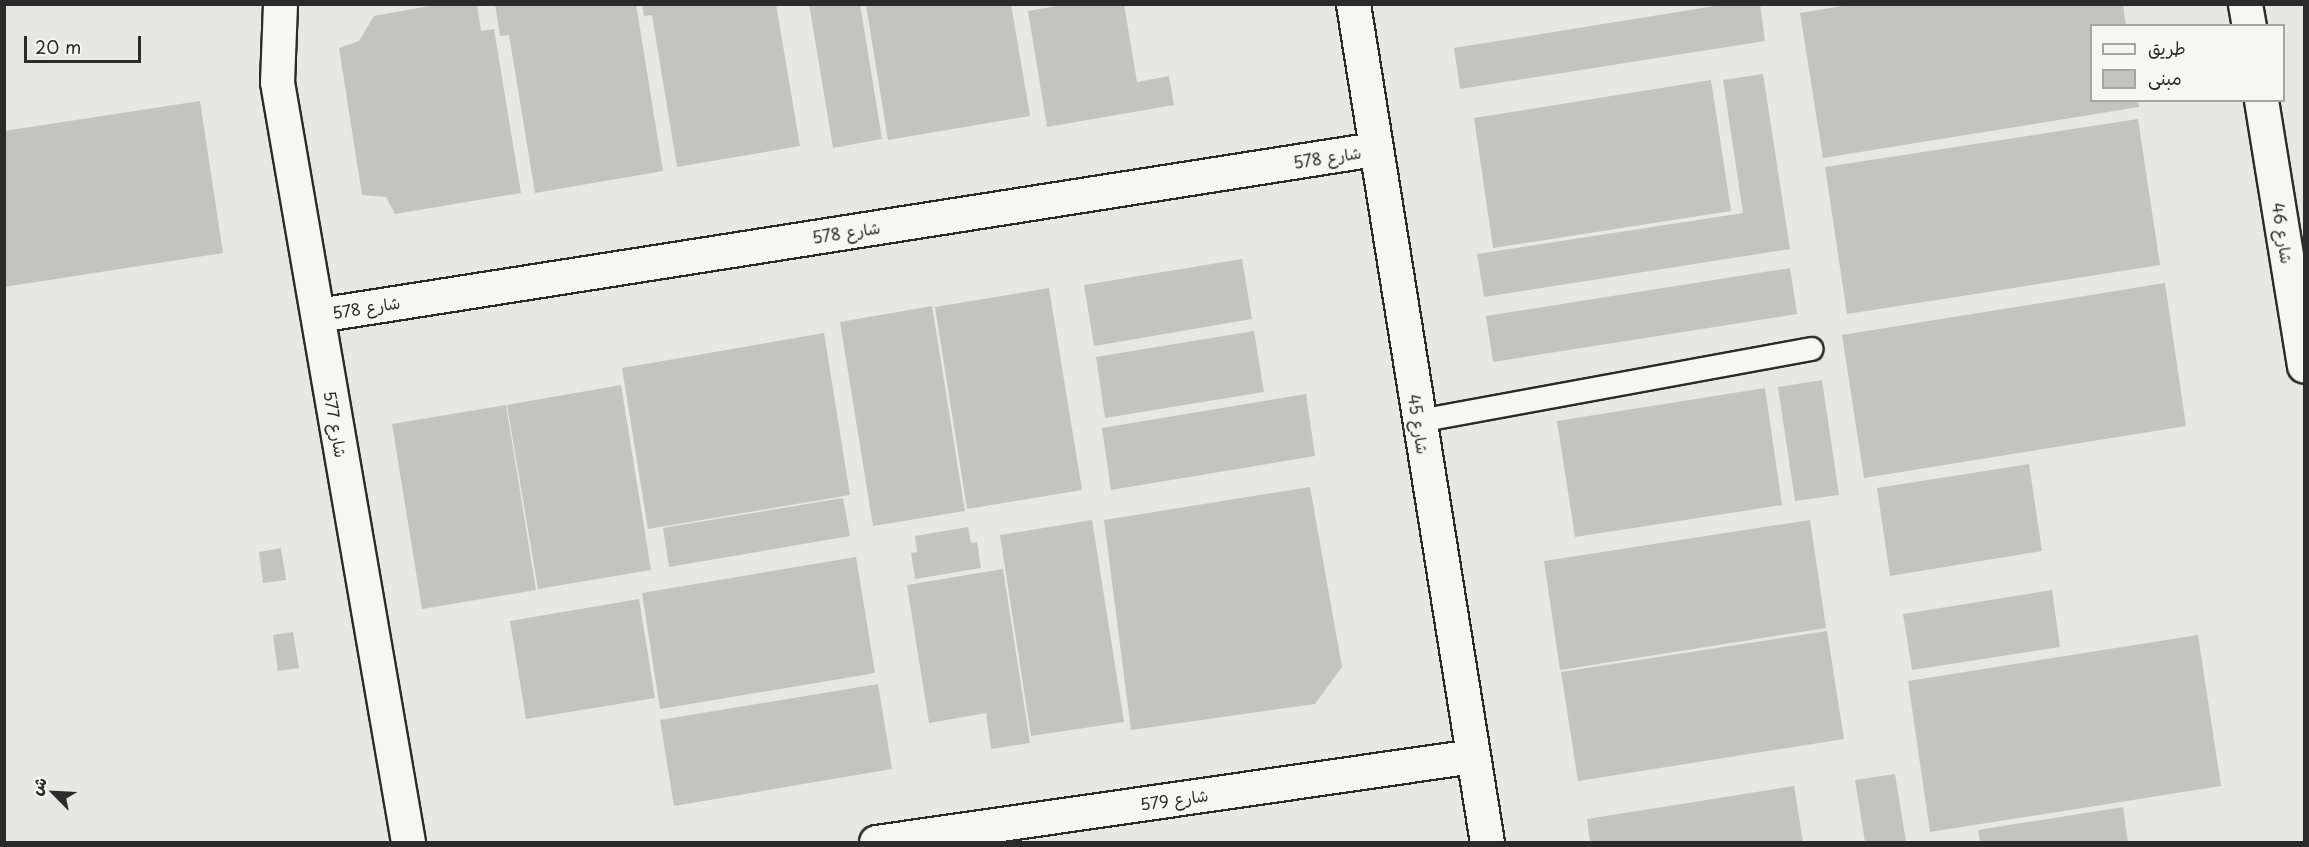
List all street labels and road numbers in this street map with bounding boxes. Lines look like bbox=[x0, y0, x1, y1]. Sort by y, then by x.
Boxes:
street label: شارع 578 bbox=[1292, 142, 1362, 172]
street label: شارع 46 bbox=[2269, 201, 2297, 265]
street label: شارع 578 bbox=[811, 217, 881, 247]
street label: شارع 578 bbox=[331, 292, 401, 322]
street label: شارع 577 bbox=[321, 389, 351, 459]
street label: شارع 45 bbox=[1405, 393, 1433, 455]
street label: شارع 579 bbox=[1139, 785, 1209, 813]

